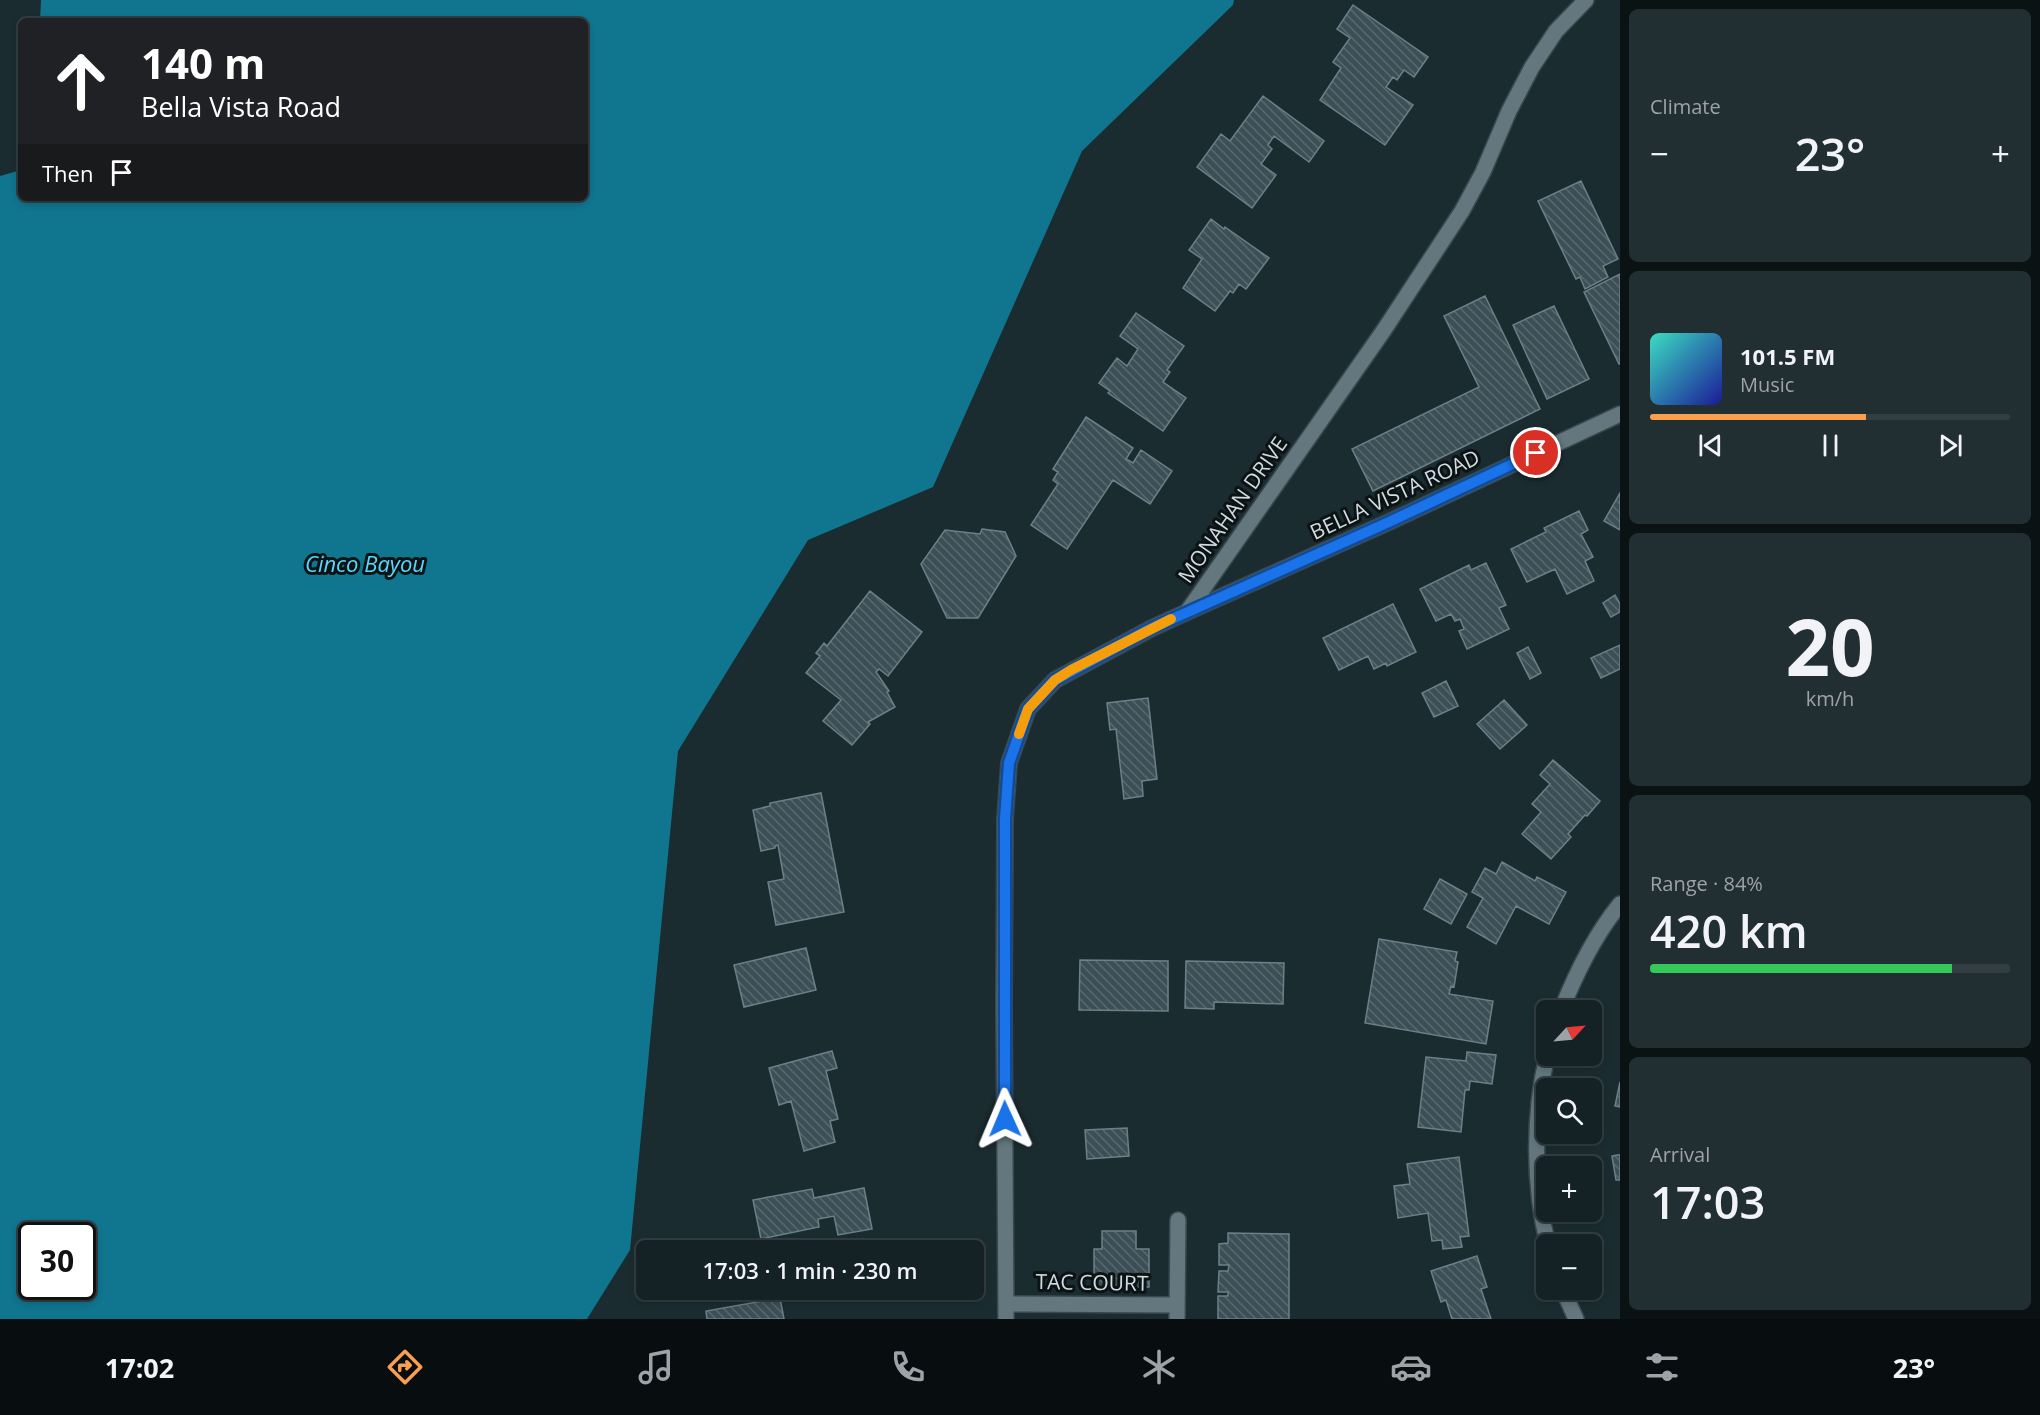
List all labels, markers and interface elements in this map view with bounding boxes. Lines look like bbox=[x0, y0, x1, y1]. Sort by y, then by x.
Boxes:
text: 140 m bbox=[141, 34, 265, 91]
icon: ahead bbox=[42, 42, 120, 120]
text: Bella Vista Road bbox=[141, 88, 341, 125]
text: Climate bbox=[1650, 93, 1721, 120]
text: 23° bbox=[1795, 123, 1865, 184]
text: − bbox=[1650, 131, 1669, 176]
text: + bbox=[1991, 131, 2010, 176]
icon: arrive bbox=[105, 156, 138, 189]
text: Then bbox=[42, 158, 93, 188]
text: 101.5 FM bbox=[1740, 341, 1835, 371]
text: Music bbox=[1740, 371, 1794, 398]
pin bbox=[1510, 427, 1561, 478]
icon: previous bbox=[1694, 429, 1727, 462]
icon: pause bbox=[1814, 429, 1847, 462]
icon: next bbox=[1934, 429, 1967, 462]
street label: MONAHAN DRIVE bbox=[1171, 431, 1293, 588]
icon: arrive bbox=[1519, 436, 1552, 469]
street label: BELLA VISTA ROAD bbox=[1305, 443, 1484, 546]
water label: Cinco Bayou bbox=[305, 548, 425, 578]
text: 20 bbox=[1785, 593, 1875, 699]
text: km/h bbox=[1806, 685, 1854, 712]
text: Range · 84% bbox=[1650, 870, 1763, 897]
text: 420 km bbox=[1650, 900, 1808, 961]
north arrow bbox=[1536, 1000, 1602, 1066]
map controls bbox=[1536, 1000, 1602, 1300]
button: search bbox=[1536, 1078, 1602, 1144]
position arrow bbox=[973, 1087, 1037, 1151]
text: Arrival bbox=[1650, 1141, 1710, 1168]
button: + bbox=[1536, 1156, 1602, 1222]
text: 17:03 bbox=[1650, 1171, 1765, 1232]
speed limit sign: 30 bbox=[18, 1222, 96, 1300]
button: − bbox=[1536, 1234, 1602, 1300]
text: 17:03 · 1 min · 230 m bbox=[702, 1255, 918, 1285]
street label: TAC COURT bbox=[1035, 1267, 1149, 1297]
icon: directions bbox=[384, 1346, 426, 1388]
icon: music bbox=[635, 1346, 677, 1388]
icon: phone bbox=[887, 1346, 929, 1388]
icon: climate bbox=[1138, 1346, 1180, 1388]
icon: car bbox=[1390, 1346, 1432, 1388]
icon: filters bbox=[1641, 1346, 1683, 1388]
text: 17:02 bbox=[105, 1349, 174, 1386]
text: 23° bbox=[1893, 1349, 1935, 1386]

